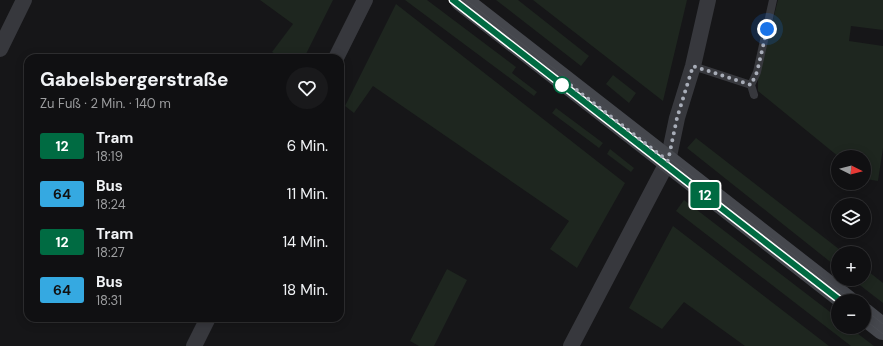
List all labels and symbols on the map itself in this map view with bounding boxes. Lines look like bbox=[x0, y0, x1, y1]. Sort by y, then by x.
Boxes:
your location bbox=[757, 19, 777, 39]
unlabelled marker bbox=[553, 76, 571, 94]
north arrow bbox=[831, 150, 871, 190]
line badge: 12 bbox=[687, 182, 723, 208]

